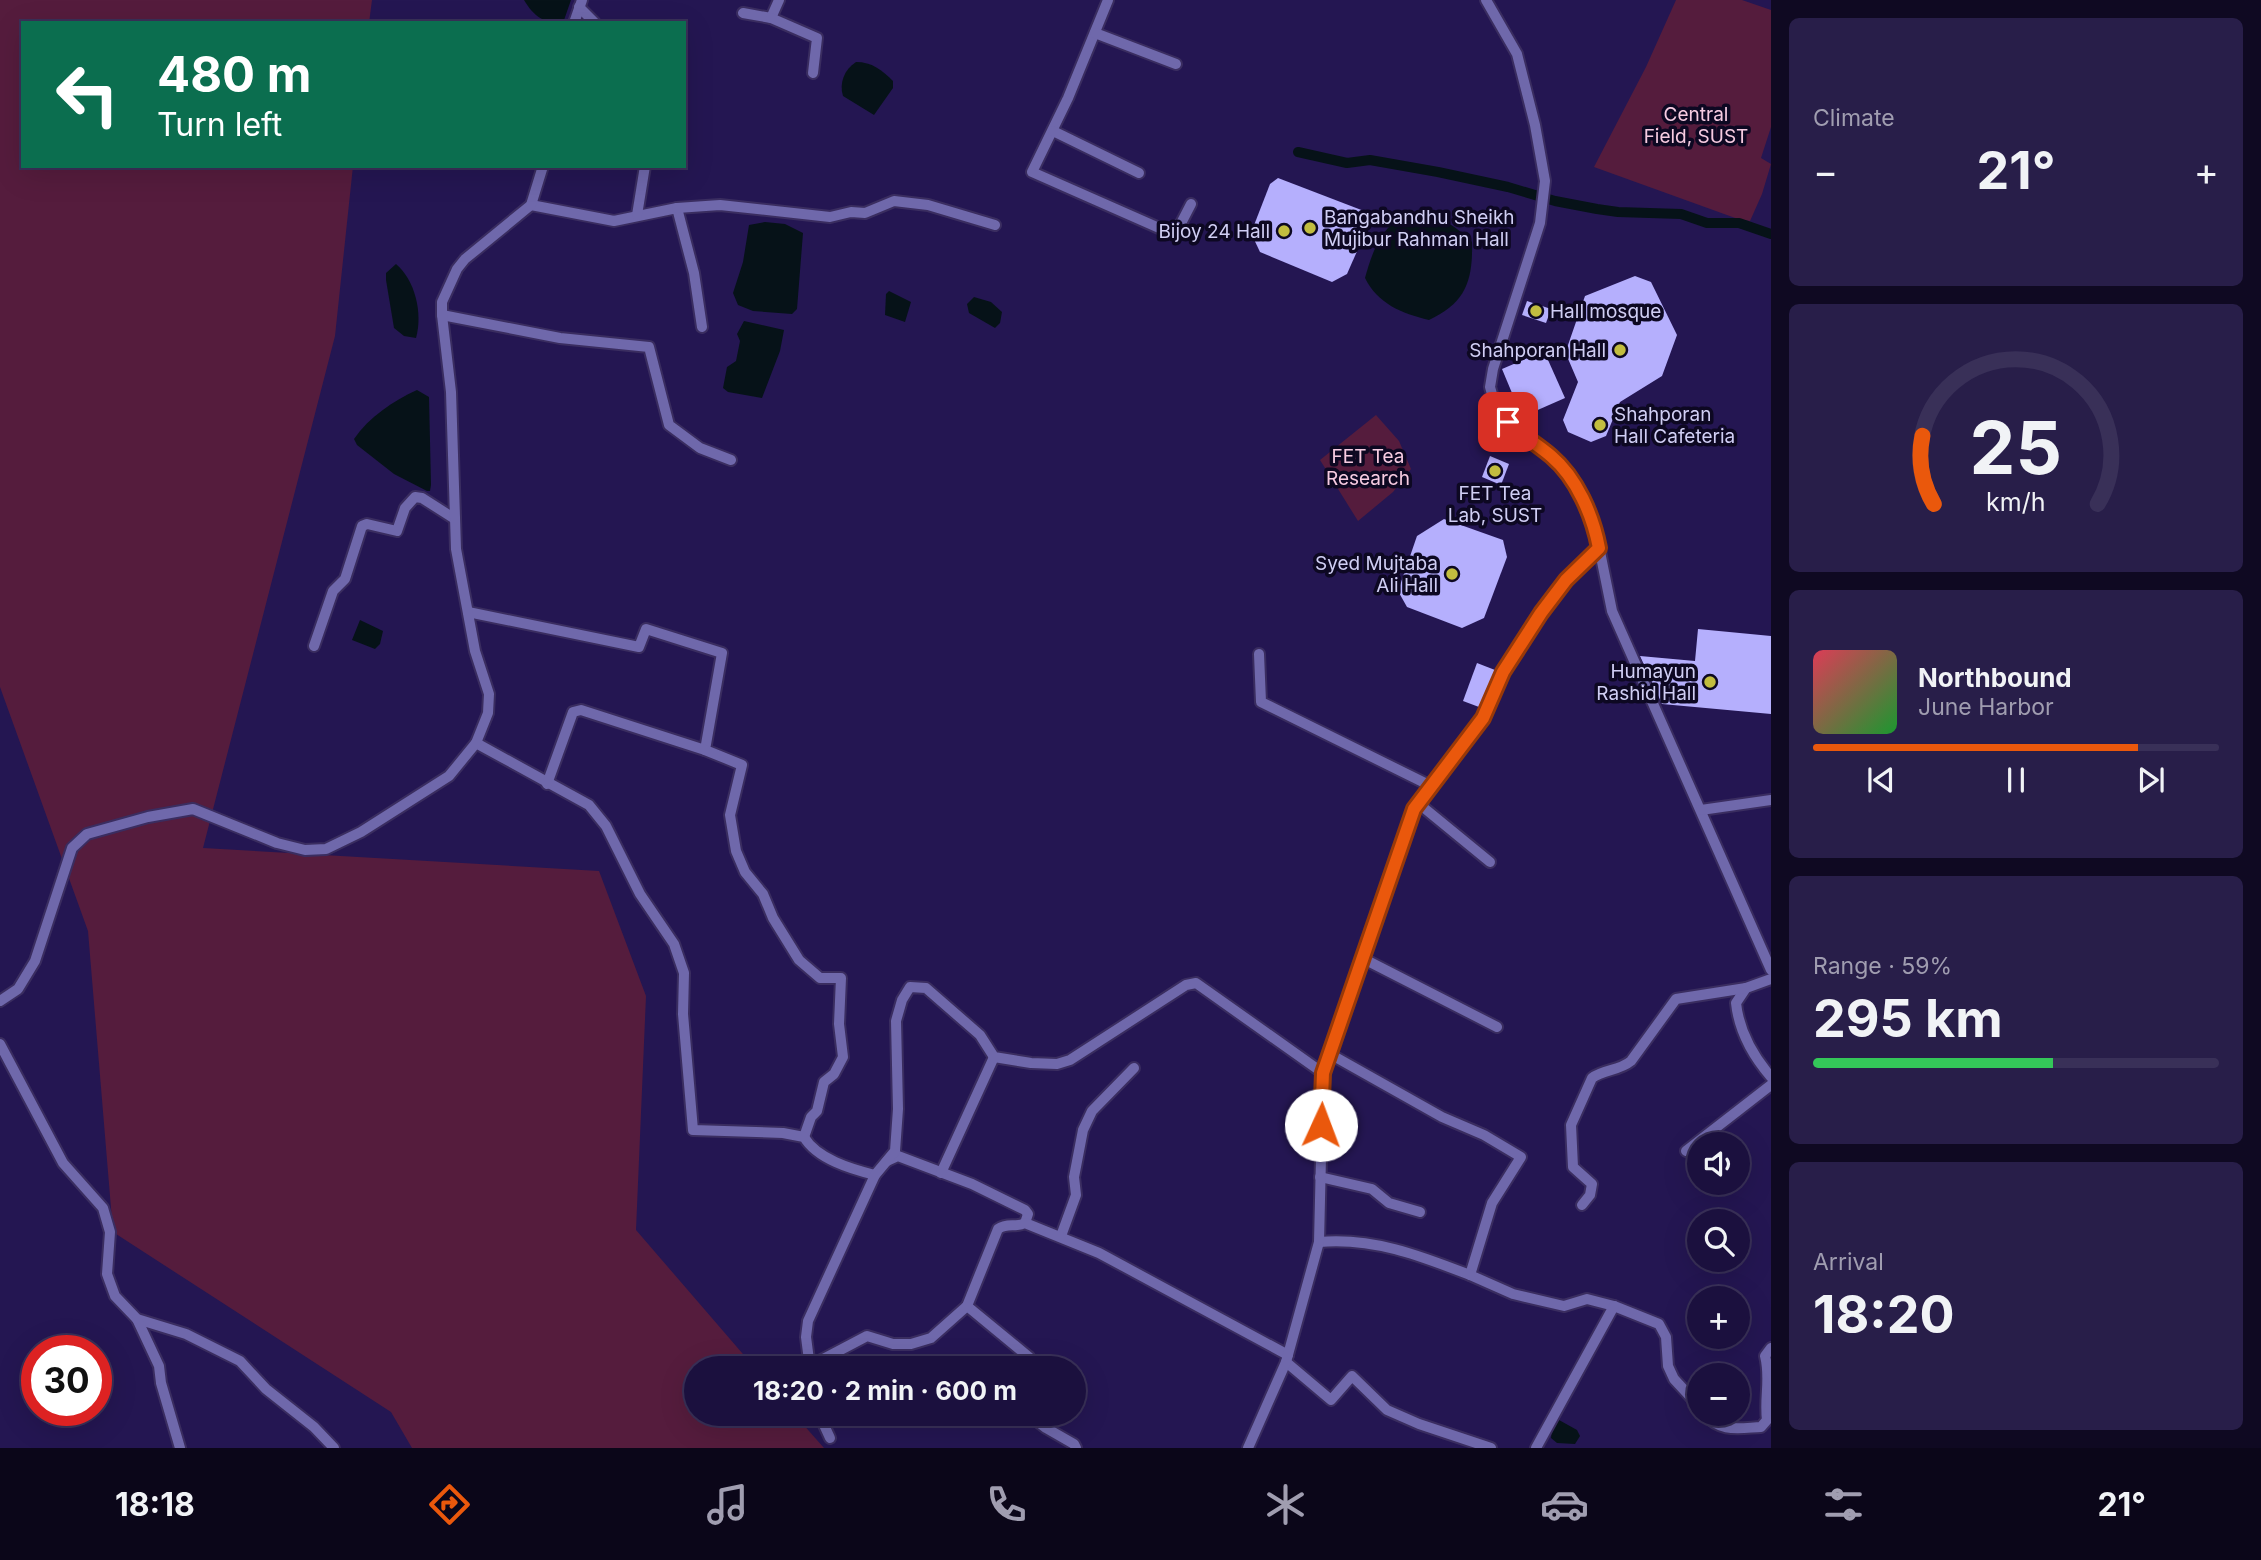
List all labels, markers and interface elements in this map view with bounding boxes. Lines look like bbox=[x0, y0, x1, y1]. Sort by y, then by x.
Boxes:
text: 480 m bbox=[157, 45, 311, 104]
icon: left bbox=[42, 49, 133, 140]
park label: Central Field, SUST bbox=[1644, 103, 1748, 148]
text: Climate bbox=[1813, 104, 1895, 132]
text: Turn left bbox=[157, 105, 282, 144]
text: 21° bbox=[1976, 139, 2056, 202]
text: − bbox=[1813, 148, 1838, 194]
text: + bbox=[2194, 148, 2219, 194]
place label: Bangabandhu Sheikh Mujibur Rahman Hall bbox=[1324, 206, 1515, 251]
place label: Bijoy 24 Hall bbox=[1158, 220, 1270, 243]
marker: Bangabandhu Sheikh Mujibur Rahman Hall bbox=[1302, 220, 1318, 236]
marker: Bijoy 24 Hall bbox=[1276, 223, 1292, 239]
place label: Hall mosque bbox=[1550, 300, 1661, 323]
marker: Hall mosque bbox=[1528, 303, 1544, 319]
place label: Shahporan Hall bbox=[1469, 339, 1606, 362]
marker: Shahporan Hall bbox=[1612, 342, 1628, 358]
pin bbox=[1478, 392, 1538, 452]
icon: arrive bbox=[1489, 403, 1527, 441]
place label: Shahporan Hall Cafeteria bbox=[1614, 403, 1735, 448]
text: 25 bbox=[1970, 403, 2062, 492]
marker: Shahporan Hall Cafeteria bbox=[1592, 417, 1608, 433]
park label: FET Tea Research bbox=[1326, 445, 1410, 490]
marker: FET Tea Lab, SUST bbox=[1487, 463, 1503, 479]
place label: FET Tea Lab, SUST bbox=[1448, 482, 1542, 527]
text: km/h bbox=[1986, 487, 2046, 517]
place label: Syed Mujtaba Ali Hall bbox=[1315, 552, 1438, 597]
marker: Syed Mujtaba Ali Hall bbox=[1444, 566, 1460, 582]
place label: Humayun Rashid Hall bbox=[1596, 660, 1696, 705]
text: Northbound bbox=[1918, 662, 2072, 693]
marker: Humayun Rashid Hall bbox=[1702, 674, 1718, 690]
text: June Harbor bbox=[1918, 693, 2054, 721]
icon: previous bbox=[1862, 761, 1900, 799]
icon: pause bbox=[1997, 761, 2035, 799]
icon: next bbox=[2132, 761, 2170, 799]
text: Range · 59% bbox=[1813, 952, 1952, 980]
text: 295 km bbox=[1813, 987, 2003, 1050]
position arrow bbox=[1284, 1088, 1358, 1162]
map controls bbox=[1687, 1132, 1750, 1426]
button: sound bbox=[1687, 1132, 1750, 1195]
button: search bbox=[1687, 1209, 1750, 1272]
text: Arrival bbox=[1813, 1248, 1884, 1276]
text: 18:20 bbox=[1813, 1283, 1954, 1346]
button: + bbox=[1687, 1286, 1750, 1349]
speed limit sign: 30 bbox=[21, 1335, 112, 1426]
button: − bbox=[1687, 1363, 1750, 1426]
text: 18:20 · 2 min · 600 m bbox=[753, 1375, 1017, 1406]
icon: directions bbox=[425, 1480, 474, 1529]
icon: music bbox=[703, 1480, 752, 1529]
icon: phone bbox=[982, 1480, 1031, 1529]
icon: climate bbox=[1261, 1480, 1310, 1529]
icon: car bbox=[1540, 1480, 1589, 1529]
icon: filters bbox=[1819, 1480, 1868, 1529]
text: 18:18 bbox=[115, 1485, 195, 1524]
text: 21° bbox=[2097, 1485, 2146, 1524]

